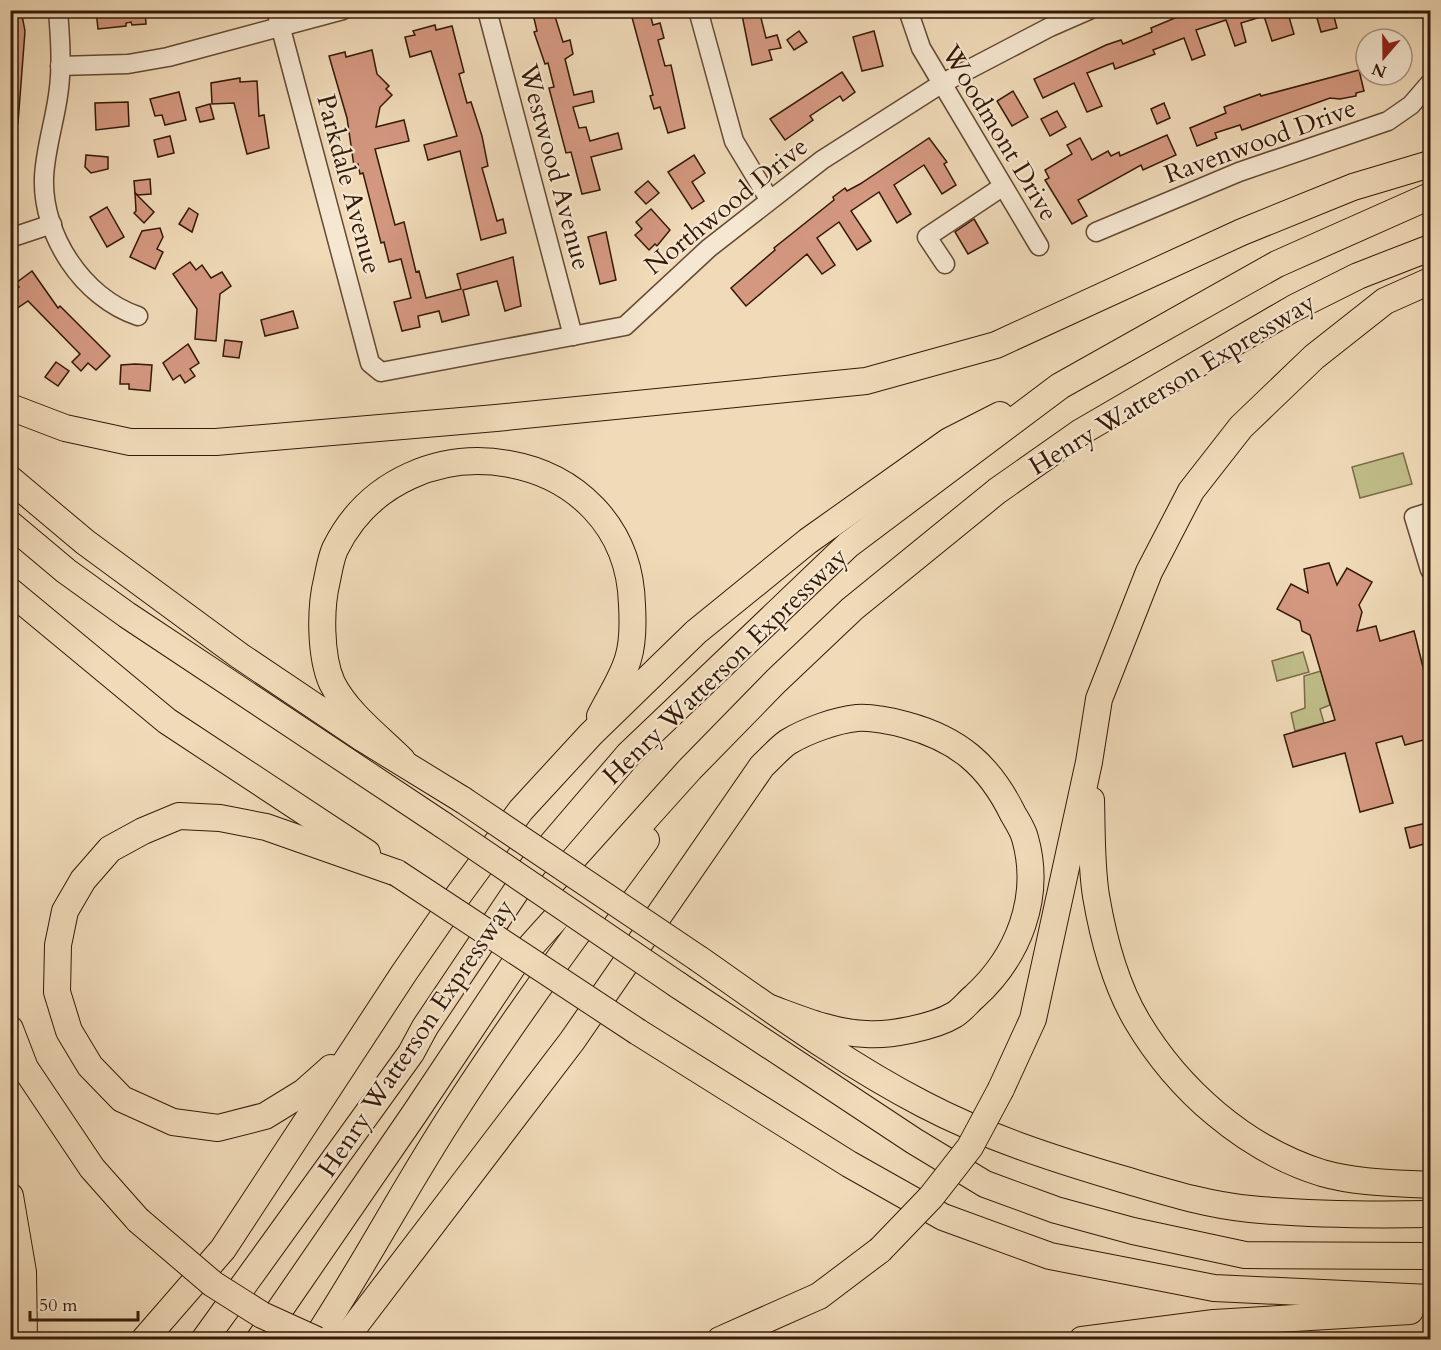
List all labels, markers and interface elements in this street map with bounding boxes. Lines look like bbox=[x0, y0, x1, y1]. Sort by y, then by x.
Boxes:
north arrow bbox=[1354, 27, 1414, 87]
street label: Woodmont Drive bbox=[933, 38, 1066, 228]
text: N bbox=[1369, 57, 1390, 83]
street label: Westwood Avenue bbox=[510, 59, 599, 274]
street label: Parkdale Avenue bbox=[308, 90, 390, 278]
street label: Ravenwood Drive bbox=[1159, 90, 1361, 192]
street label: Northwood Drive bbox=[637, 129, 815, 283]
street label: Henry Watterson Expressway bbox=[1022, 284, 1322, 483]
street label: Henry Watterson Expressway bbox=[595, 539, 855, 793]
street label: Henry Watterson Expressway bbox=[310, 892, 522, 1184]
scale bar bbox=[30, 1284, 138, 1322]
text: 50 m bbox=[39, 1293, 78, 1318]

